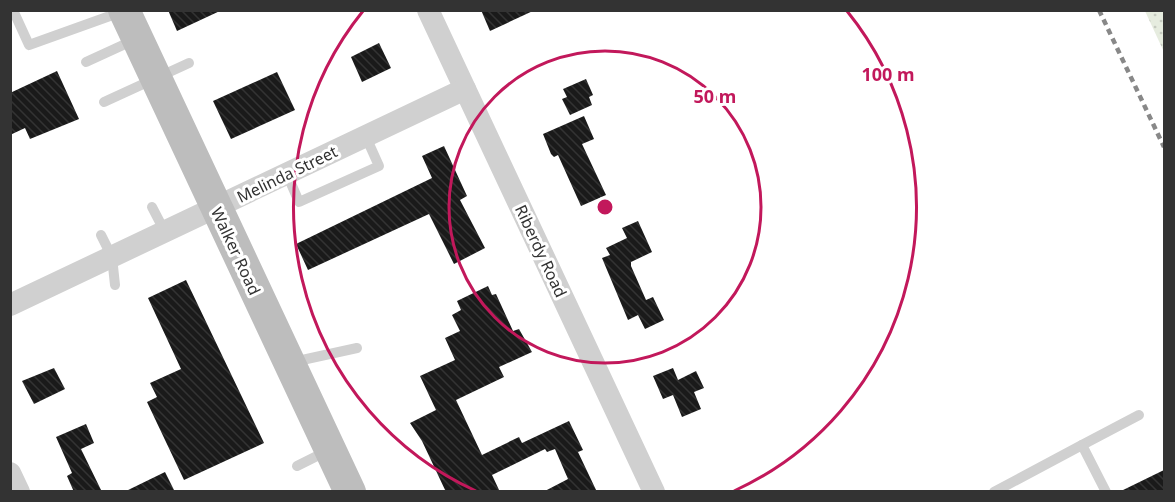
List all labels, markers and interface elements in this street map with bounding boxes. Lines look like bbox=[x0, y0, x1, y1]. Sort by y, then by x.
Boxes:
text: 100 m bbox=[861, 62, 915, 86]
text: 50 m bbox=[694, 84, 736, 108]
street label: Melinda Street bbox=[233, 140, 341, 208]
centre of rings bbox=[595, 197, 615, 217]
street label: Riberdy Road bbox=[510, 201, 572, 301]
street label: Walker Road bbox=[206, 204, 266, 298]

